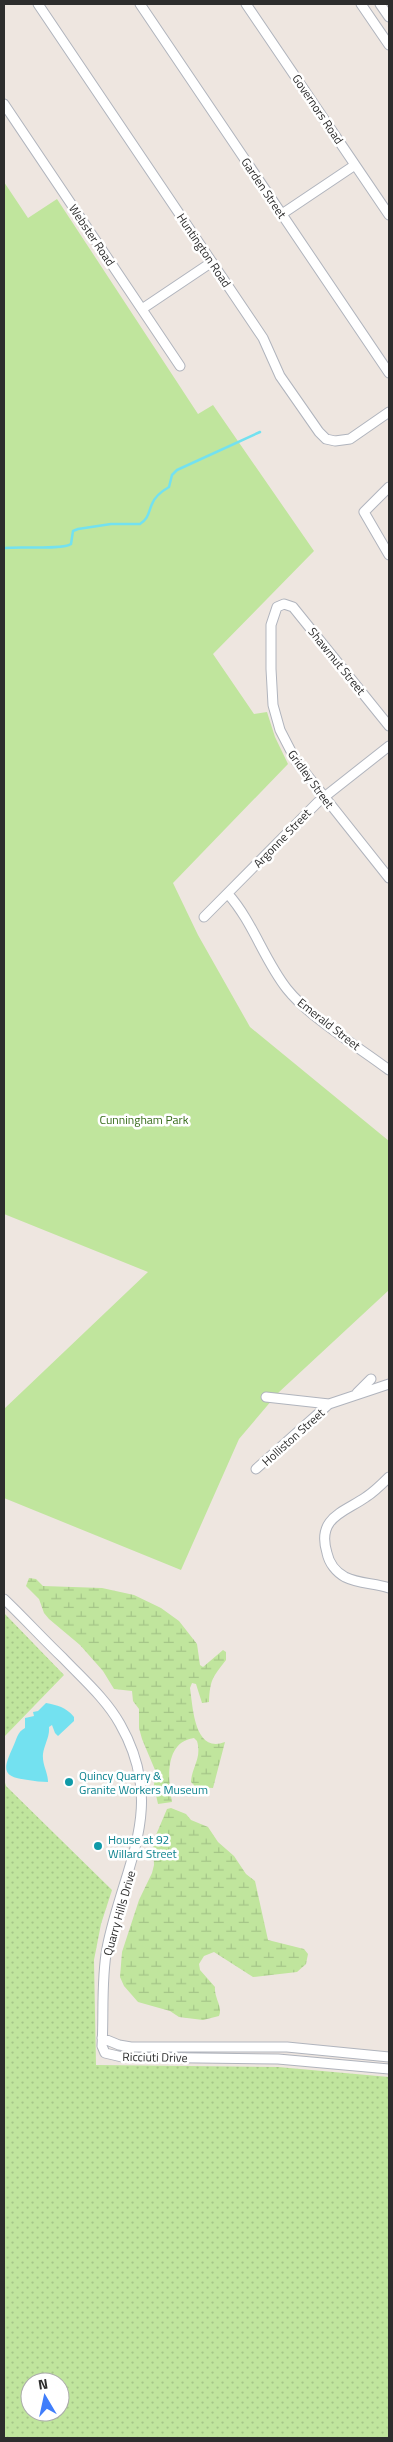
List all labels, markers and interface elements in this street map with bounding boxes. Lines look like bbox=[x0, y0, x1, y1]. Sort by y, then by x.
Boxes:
street label: Governors Road bbox=[288, 70, 348, 148]
street label: Garden Street bbox=[237, 154, 292, 223]
street label: Webster Road bbox=[64, 200, 120, 270]
street label: Huntington Road bbox=[172, 209, 236, 291]
street label: Shawmut Street bbox=[304, 623, 371, 700]
street label: Gridley Street bbox=[283, 746, 339, 813]
street label: Argonne Street bbox=[249, 803, 316, 872]
street label: Emerald Street bbox=[293, 993, 365, 1055]
park label: Cunningham Park bbox=[100, 1110, 189, 1129]
street label: Holliston Street bbox=[257, 1403, 329, 1470]
place label: Quincy Quarry & Granite Workers Museum bbox=[79, 1766, 208, 1799]
marker: Quincy Quarry & Granite Workers Museum bbox=[63, 1776, 75, 1788]
place label: House at 92 Willard Street bbox=[108, 1830, 178, 1863]
marker: House at 92 Willard Street bbox=[92, 1840, 104, 1852]
street label: Quarry Hills Drive bbox=[98, 1868, 140, 1958]
street label: Ricciuti Drive bbox=[122, 2047, 188, 2067]
north arrow bbox=[20, 2372, 70, 2422]
text: N bbox=[36, 2373, 49, 2395]

